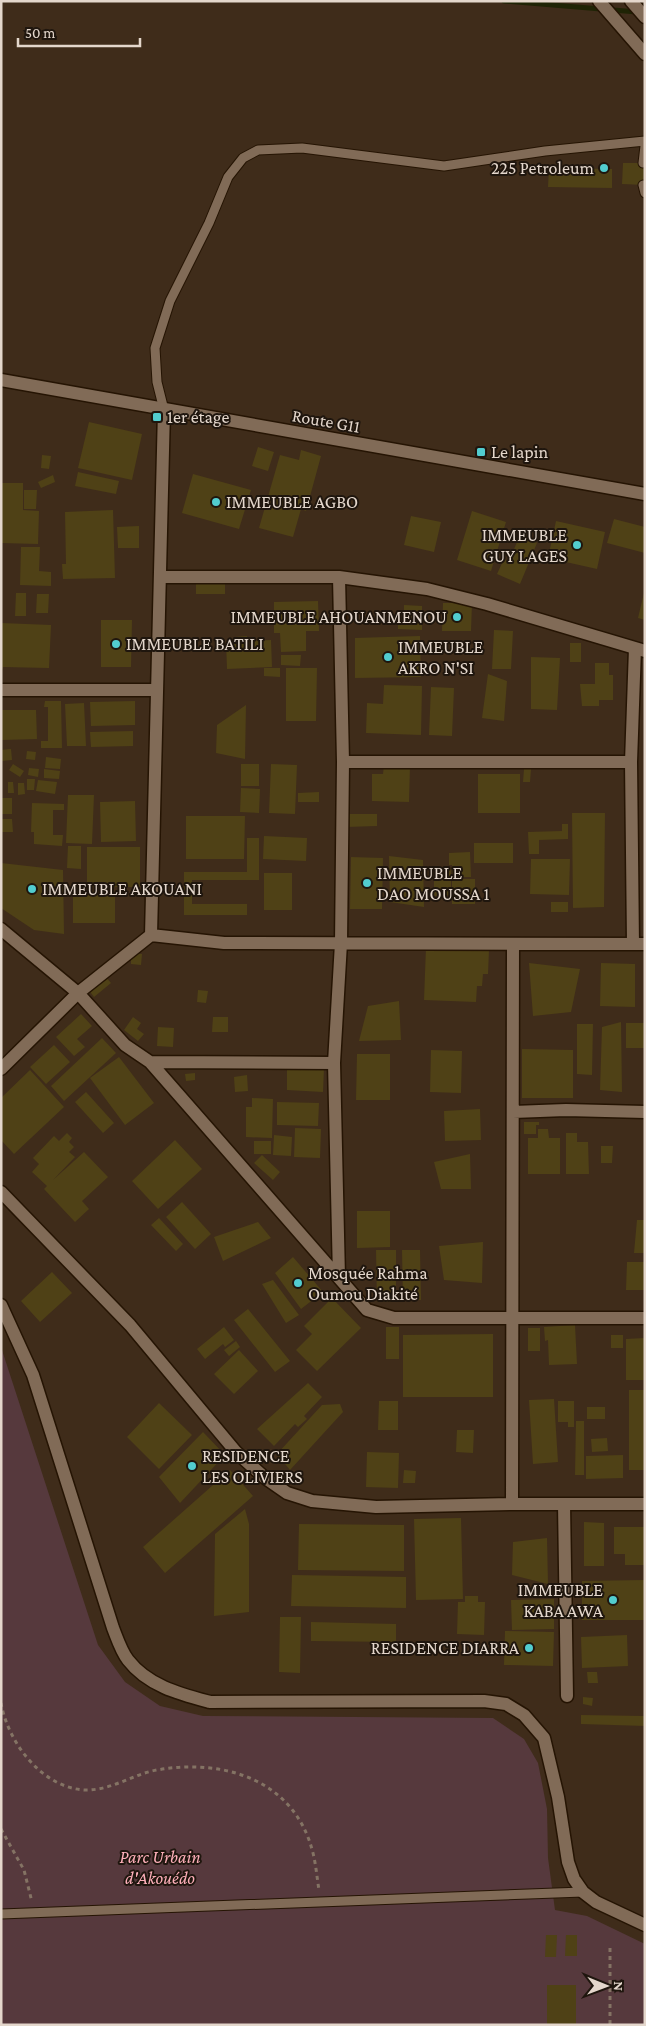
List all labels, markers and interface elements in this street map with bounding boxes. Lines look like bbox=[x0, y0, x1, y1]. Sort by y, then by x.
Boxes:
scale bar bbox=[18, 15, 140, 47]
text: 50 m bbox=[25, 25, 55, 41]
place label: 225 Petroleum bbox=[491, 158, 595, 178]
marker: 225 Petroleum bbox=[598, 162, 610, 174]
street label: Route G11 bbox=[290, 405, 362, 437]
place label: 1er étage bbox=[167, 407, 229, 427]
marker: 1er étage bbox=[151, 411, 163, 423]
place label: Le lapin bbox=[491, 442, 548, 462]
marker: Le lapin bbox=[475, 446, 487, 458]
place label: IMMEUBLE AGBO bbox=[226, 492, 358, 512]
marker: IMMEUBLE AGBO bbox=[210, 496, 222, 508]
place label: IMMEUBLE GUY LAGES bbox=[482, 525, 567, 566]
marker: IMMEUBLE GUY LAGES bbox=[571, 539, 583, 551]
place label: IMMEUBLE AHOUANMENOU bbox=[230, 607, 447, 627]
marker: IMMEUBLE AHOUANMENOU bbox=[451, 611, 463, 623]
place label: IMMEUBLE BATILI bbox=[126, 634, 264, 654]
place label: IMMEUBLE AKRO N'SI bbox=[398, 637, 484, 678]
marker: IMMEUBLE BATILI bbox=[110, 638, 122, 650]
marker: IMMEUBLE AKRO N'SI bbox=[382, 651, 394, 663]
place label: IMMEUBLE DAO MOUSSA 1 bbox=[377, 863, 490, 904]
marker: IMMEUBLE DAO MOUSSA 1 bbox=[361, 877, 373, 889]
place label: IMMEUBLE AKOUANI bbox=[42, 879, 202, 899]
marker: IMMEUBLE AKOUANI bbox=[26, 883, 38, 895]
place label: Mosquée Rahma Oumou Diakité bbox=[308, 1263, 428, 1304]
marker: Mosquée Rahma Oumou Diakité bbox=[292, 1277, 304, 1289]
place label: RESIDENCE LES OLIVIERS bbox=[202, 1446, 303, 1487]
marker: RESIDENCE LES OLIVIERS bbox=[186, 1460, 198, 1472]
place label: IMMEUBLE KABA AWA bbox=[518, 1580, 604, 1621]
marker: IMMEUBLE KABA AWA bbox=[607, 1594, 619, 1606]
place label: RESIDENCE DIARRA bbox=[371, 1638, 520, 1658]
marker: RESIDENCE DIARRA bbox=[523, 1642, 535, 1654]
park label: Parc Urbain d'Akouédo bbox=[119, 1847, 201, 1888]
north arrow bbox=[581, 1961, 631, 2011]
text: N bbox=[611, 1981, 627, 1992]

